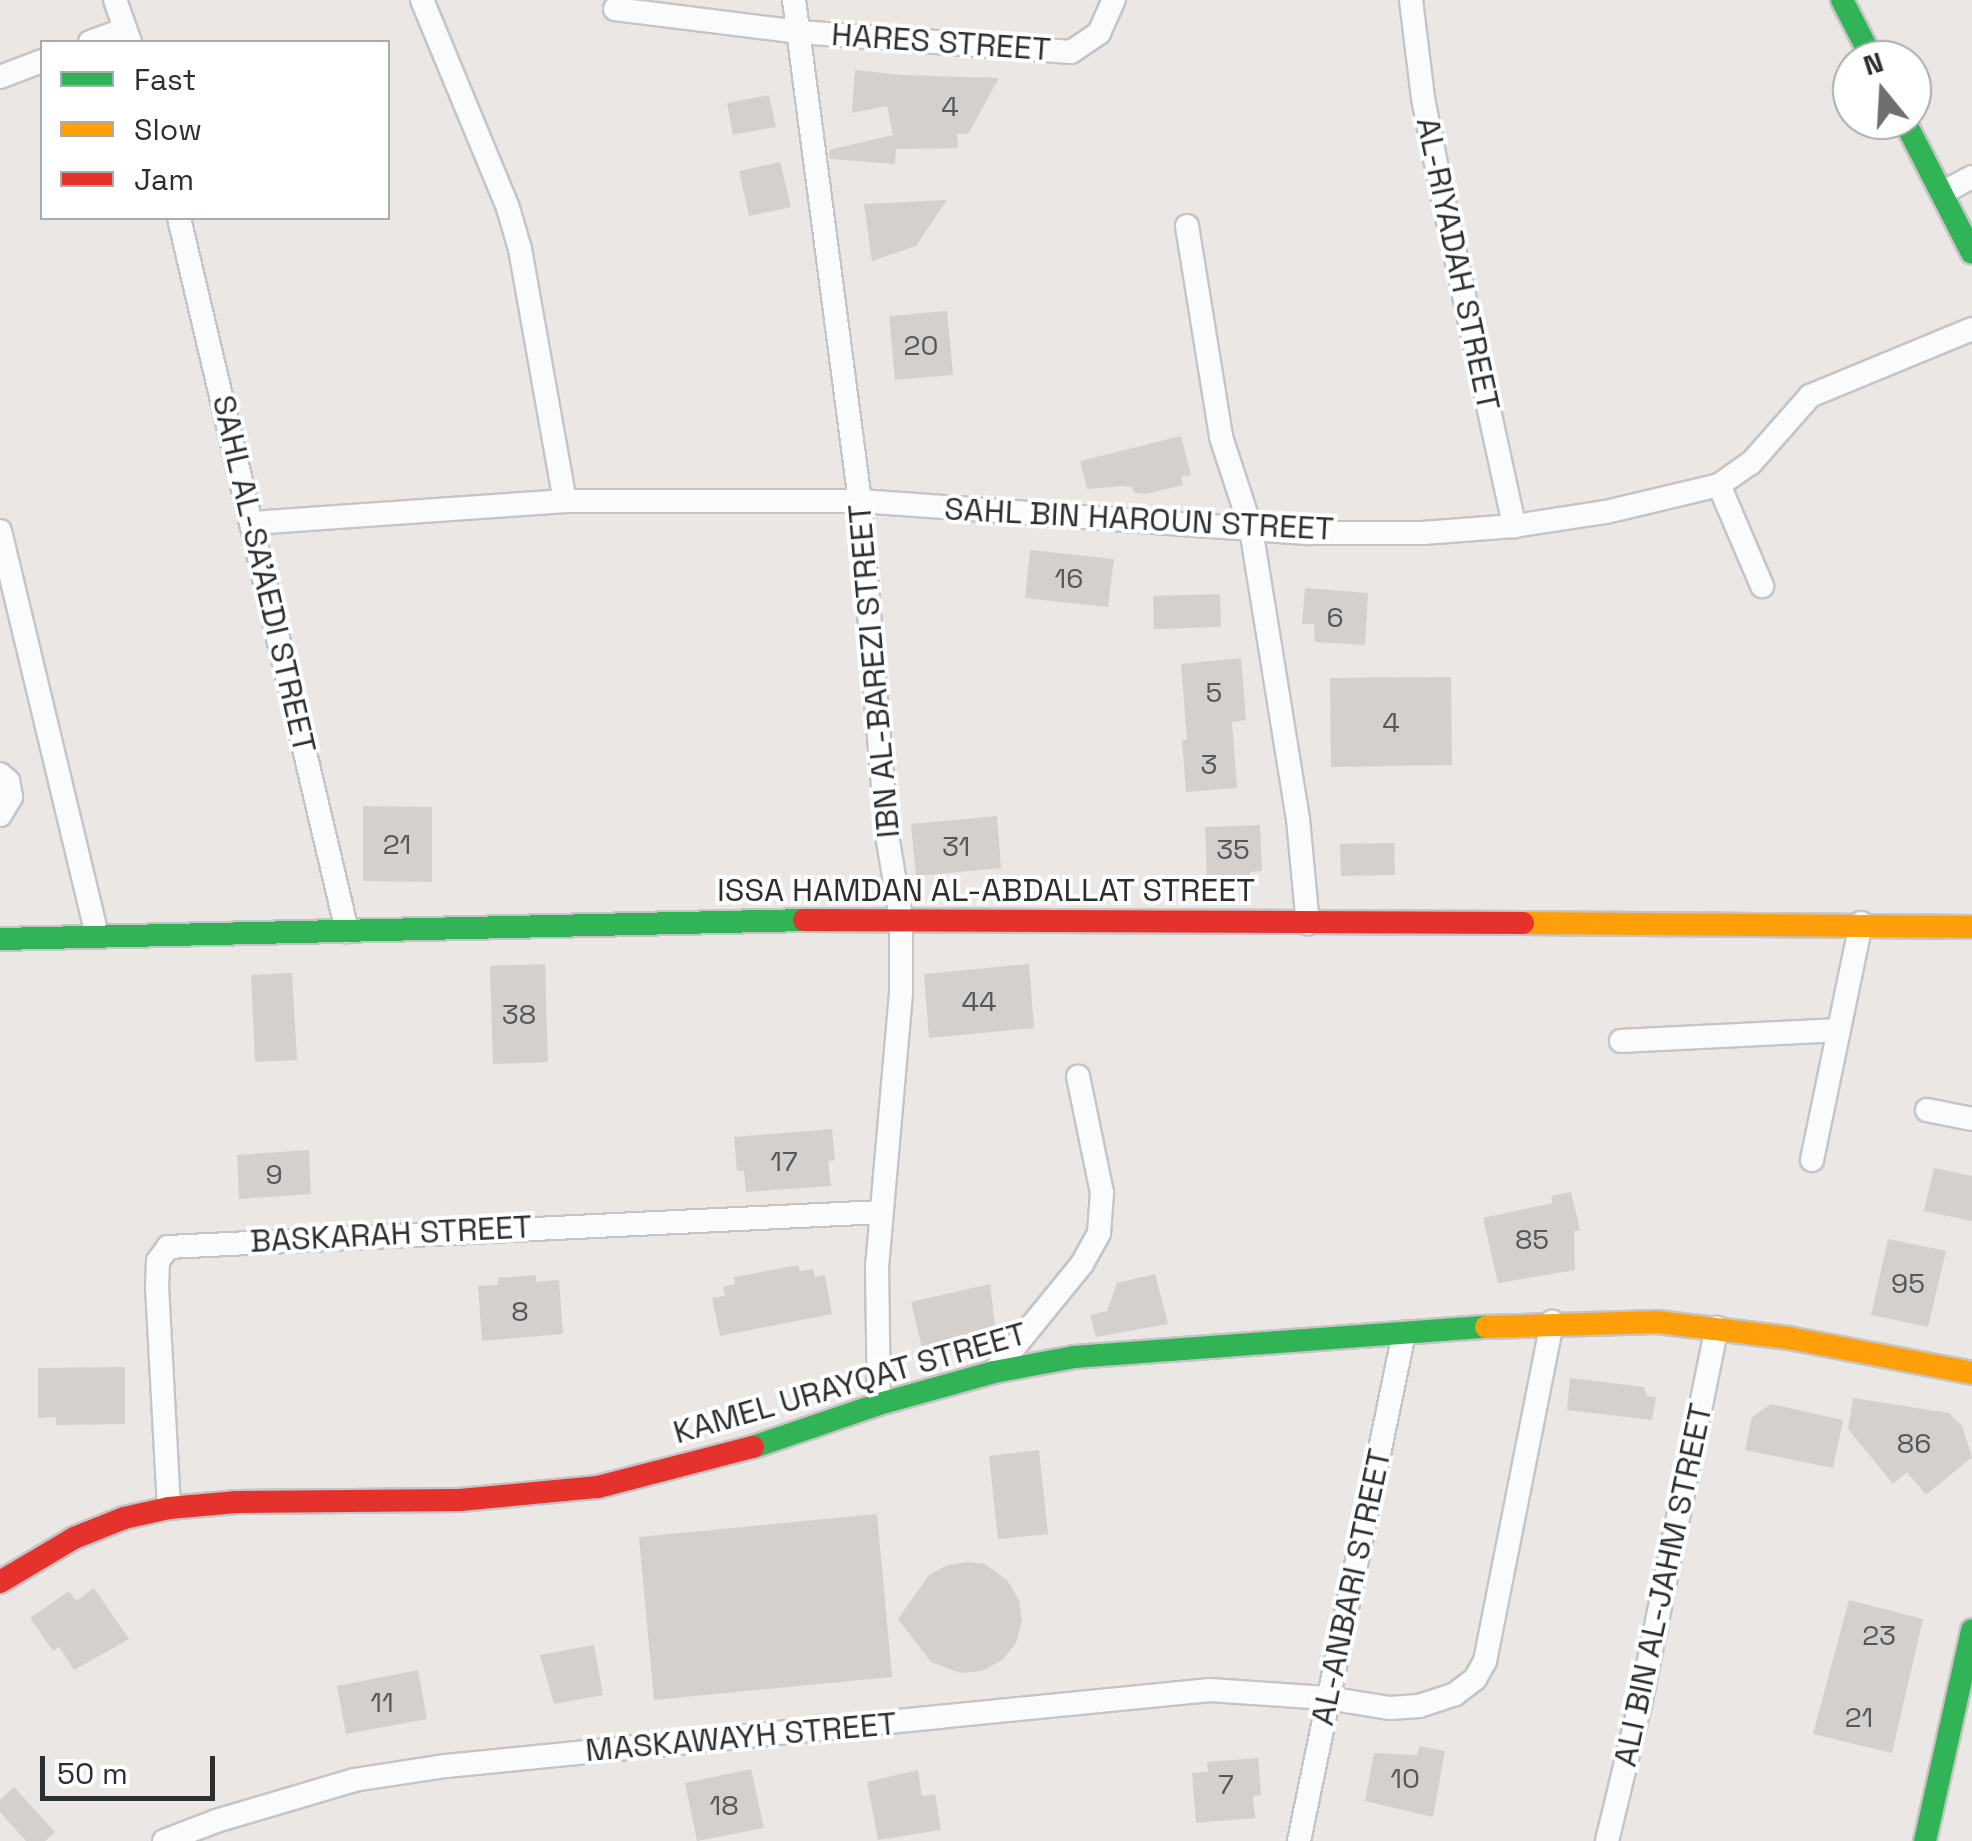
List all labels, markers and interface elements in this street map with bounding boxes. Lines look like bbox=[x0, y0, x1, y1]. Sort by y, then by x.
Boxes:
street label: HARES STREET bbox=[830, 15, 1052, 69]
legend bbox=[40, 40, 390, 220]
north arrow bbox=[1832, 40, 1932, 140]
text: N bbox=[1859, 43, 1888, 83]
text: Fast bbox=[134, 60, 196, 99]
house number: 4 bbox=[941, 89, 959, 123]
text: Slow bbox=[134, 110, 202, 149]
street label: AL-RIYADAH STREET bbox=[1408, 114, 1508, 414]
text: Jam bbox=[134, 160, 194, 199]
house number: 20 bbox=[904, 328, 938, 362]
street label: SAHL AL-SA'AEDI STREET bbox=[204, 391, 324, 757]
street label: SAHL BIN HAROUN STREET bbox=[943, 490, 1335, 548]
street label: IBN AL-BAREZI STREET bbox=[840, 502, 908, 840]
house number: 16 bbox=[1055, 561, 1083, 595]
house number: 6 bbox=[1326, 600, 1344, 634]
house number: 5 bbox=[1206, 675, 1222, 709]
house number: 4 bbox=[1382, 705, 1400, 739]
house number: 3 bbox=[1201, 747, 1217, 781]
house number: 21 bbox=[383, 827, 411, 861]
house number: 31 bbox=[942, 829, 970, 863]
house number: 35 bbox=[1216, 832, 1250, 866]
street label: ISSA HAMDAN AL-ABDALLAT STREET bbox=[716, 871, 1256, 909]
house number: 44 bbox=[962, 984, 996, 1018]
house number: 38 bbox=[502, 997, 536, 1031]
house number: 17 bbox=[770, 1144, 798, 1178]
house number: 9 bbox=[265, 1157, 283, 1191]
street label: BASKARAH STREET bbox=[249, 1207, 533, 1261]
house number: 85 bbox=[1515, 1222, 1549, 1256]
house number: 95 bbox=[1891, 1266, 1925, 1300]
house number: 8 bbox=[511, 1294, 529, 1328]
street label: KAMEL URAYQAT STREET bbox=[668, 1314, 1032, 1452]
street label: ALI BIN AL-JAHM STREET bbox=[1606, 1400, 1720, 1770]
house number: 86 bbox=[1897, 1426, 1931, 1460]
street label: AL-ANBARI STREET bbox=[1303, 1445, 1399, 1729]
house number: 23 bbox=[1862, 1618, 1896, 1652]
house number: 11 bbox=[370, 1685, 394, 1719]
house number: 21 bbox=[1845, 1700, 1873, 1734]
street label: MASKAWAYH STREET bbox=[584, 1704, 898, 1770]
scale bar bbox=[45, 1736, 220, 1798]
text: 50 m bbox=[57, 1754, 128, 1793]
house number: 10 bbox=[1390, 1761, 1420, 1795]
house number: 7 bbox=[1218, 1767, 1234, 1801]
house number: 18 bbox=[709, 1788, 739, 1822]

